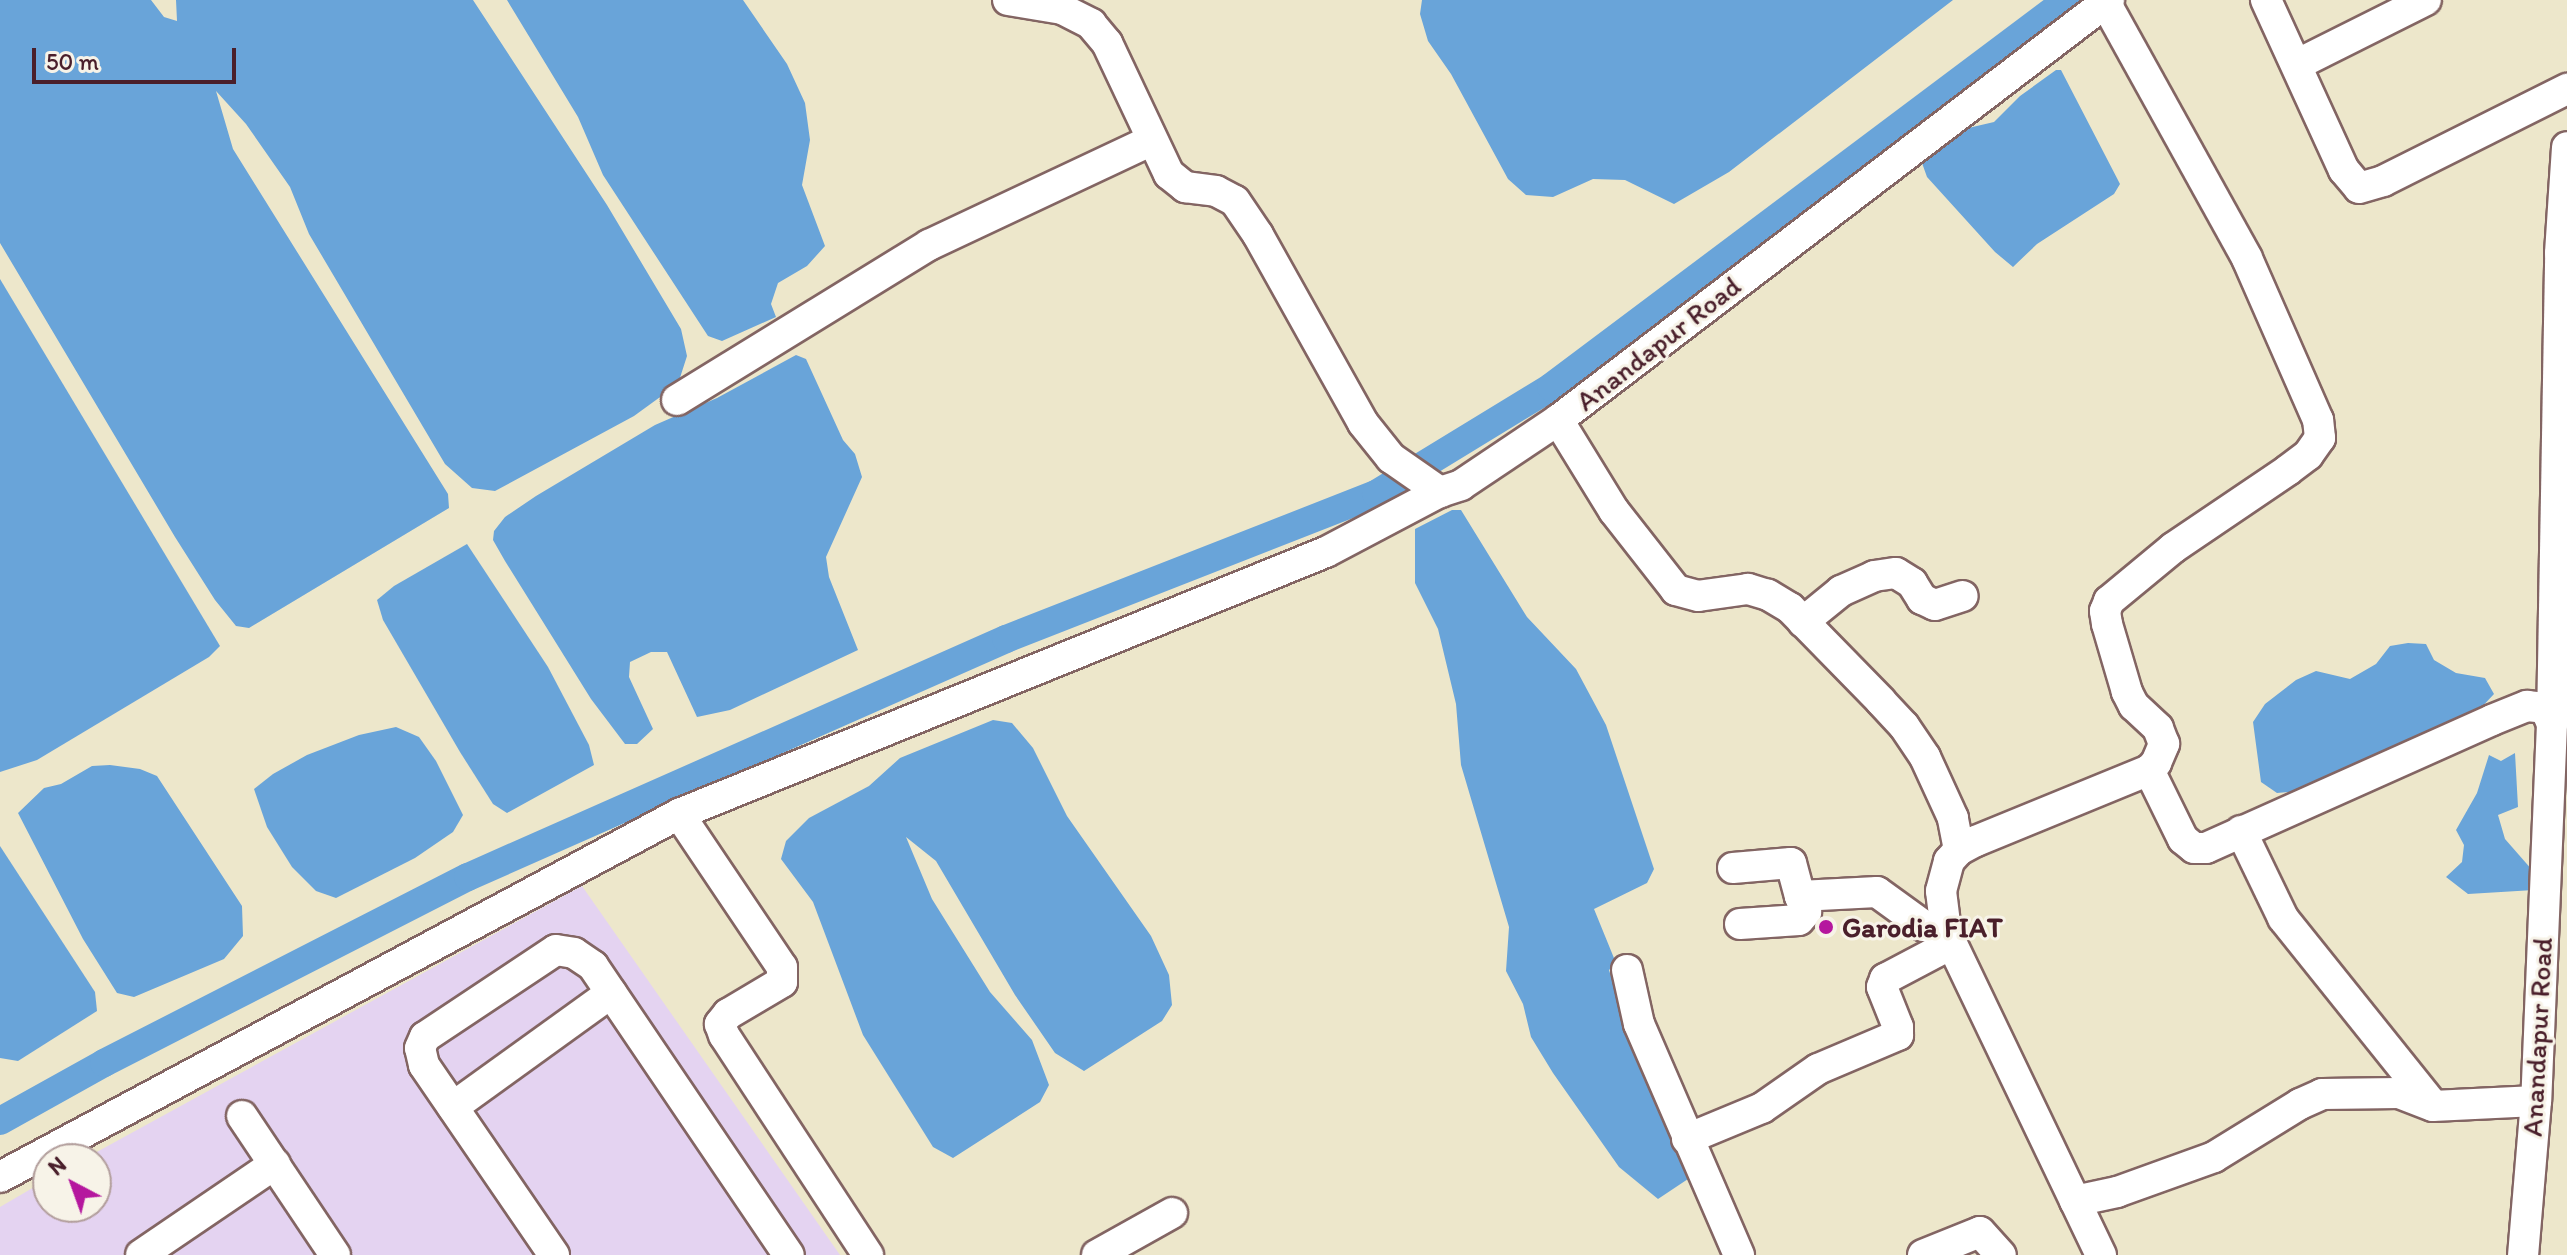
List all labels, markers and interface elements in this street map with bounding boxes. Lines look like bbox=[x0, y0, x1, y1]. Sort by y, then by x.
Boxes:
scale bar bbox=[36, 32, 240, 82]
text: 50 m bbox=[46, 47, 99, 76]
street label: Anandapur Road bbox=[1569, 268, 1747, 418]
place label: Garodia FIAT bbox=[1842, 910, 2003, 944]
marker: Garodia FIAT bbox=[1817, 918, 1835, 936]
street label: Anandapur Road bbox=[2515, 936, 2559, 1138]
north arrow bbox=[32, 1143, 112, 1223]
text: N bbox=[43, 1151, 72, 1181]

